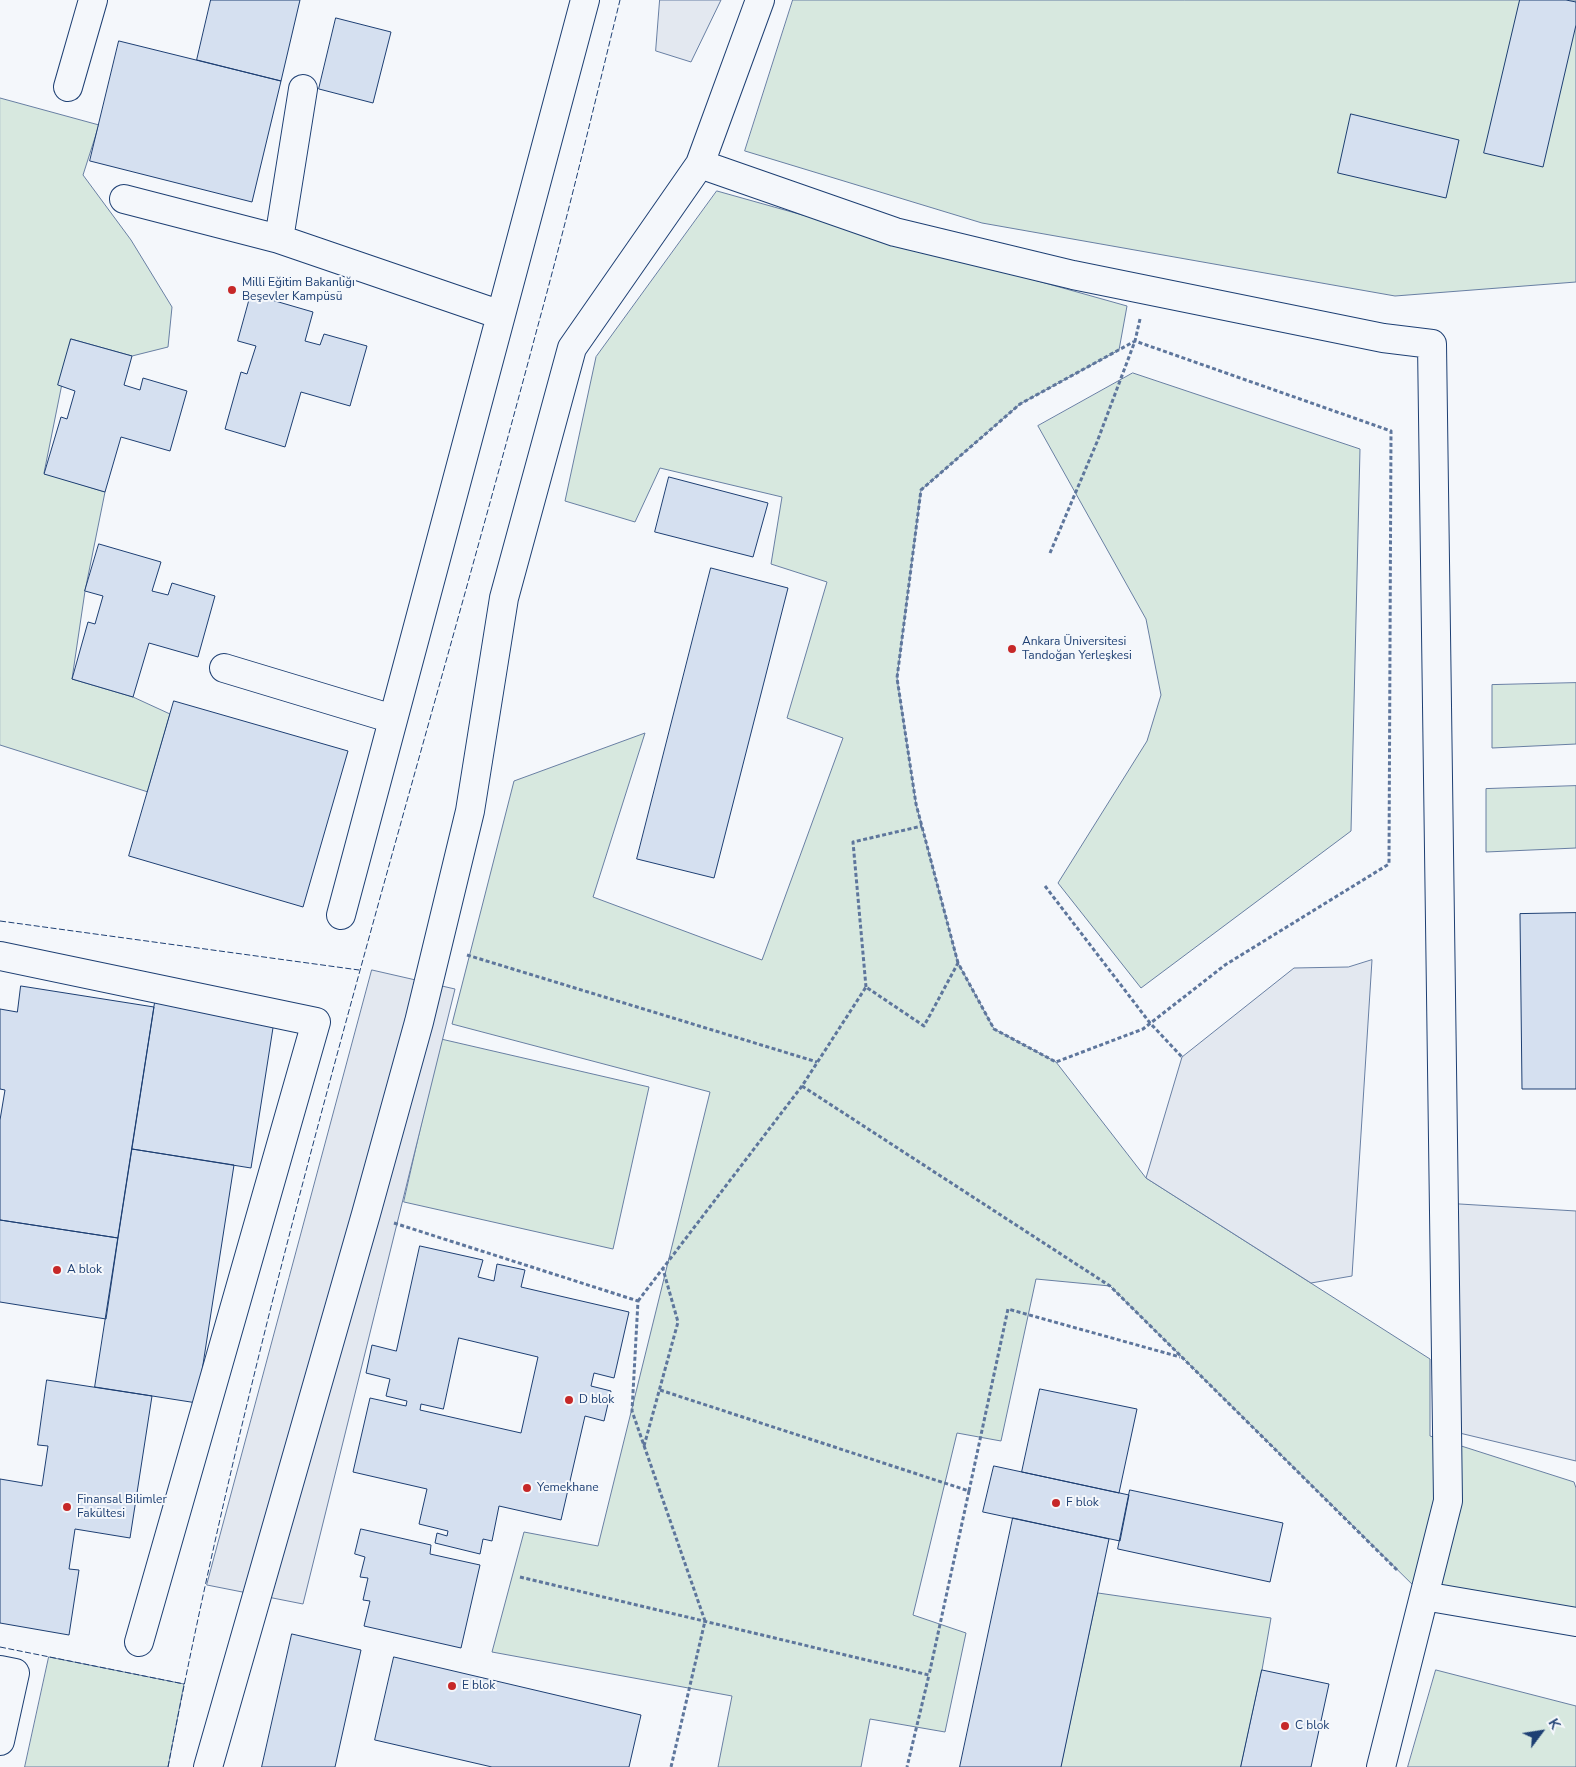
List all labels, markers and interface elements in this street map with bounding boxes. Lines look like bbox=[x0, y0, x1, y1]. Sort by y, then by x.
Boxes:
place label: Milli Eğitim Bakanlığı Beşevler Kampüsü bbox=[242, 276, 355, 304]
marker: Milli Eğitim Bakanlığı Beşevler Kampüsü bbox=[226, 284, 238, 296]
place label: Ankara Üniversitesi Tandoğan Yerleşkesi bbox=[1022, 635, 1132, 663]
marker: Ankara Üniversitesi Tandoğan Yerleşkesi bbox=[1006, 643, 1018, 655]
place label: A blok bbox=[67, 1263, 102, 1277]
marker: A blok bbox=[51, 1264, 63, 1276]
place label: D blok bbox=[579, 1393, 614, 1407]
marker: D blok bbox=[563, 1394, 575, 1406]
place label: Yemekhane bbox=[537, 1481, 599, 1495]
marker: Yemekhane bbox=[521, 1482, 533, 1494]
place label: Finansal Bilimler Fakültesi bbox=[77, 1493, 167, 1521]
place label: F blok bbox=[1066, 1496, 1099, 1510]
marker: F blok bbox=[1050, 1497, 1062, 1509]
marker: Finansal Bilimler Fakültesi bbox=[61, 1501, 73, 1513]
place label: E blok bbox=[462, 1679, 495, 1693]
marker: E blok bbox=[446, 1680, 458, 1692]
north arrow bbox=[1516, 1707, 1566, 1757]
text: K bbox=[1544, 1715, 1565, 1733]
place label: C blok bbox=[1295, 1719, 1329, 1733]
marker: C blok bbox=[1279, 1720, 1291, 1732]

